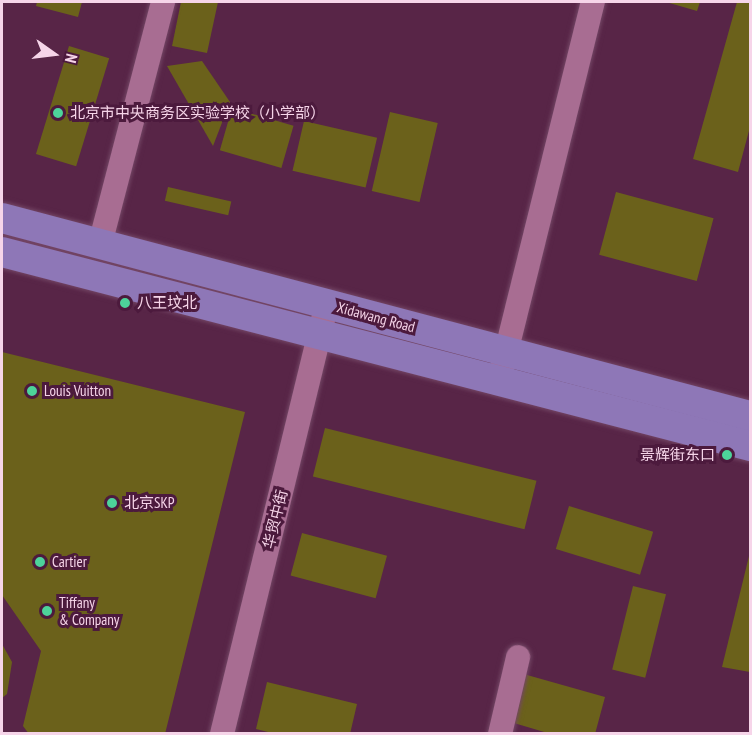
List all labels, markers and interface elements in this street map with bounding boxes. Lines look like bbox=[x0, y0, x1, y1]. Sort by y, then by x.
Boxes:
north arrow bbox=[24, 24, 84, 84]
text: N bbox=[61, 52, 82, 65]
place label: 北京市中央商务区实验学校（小学部） bbox=[70, 104, 325, 122]
marker: 北京市中央商务区实验学校（小学部） bbox=[51, 106, 65, 120]
place label: 八王坟北 bbox=[137, 294, 197, 312]
marker: 八王坟北 bbox=[118, 296, 132, 310]
street label: Xidawang Road bbox=[335, 298, 417, 336]
place label: Louis Vuitton bbox=[44, 382, 111, 400]
marker: Louis Vuitton bbox=[25, 384, 39, 398]
place label: 景辉街东口 bbox=[640, 446, 715, 464]
marker: 景辉街东口 bbox=[720, 448, 734, 462]
street label: 华贸中街 bbox=[259, 488, 291, 550]
place label: 北京SKP bbox=[124, 494, 175, 512]
marker: 北京SKP bbox=[105, 496, 119, 510]
place label: Cartier bbox=[52, 553, 87, 571]
marker: Cartier bbox=[33, 555, 47, 569]
place label: Tiffany & Company bbox=[59, 593, 119, 628]
marker: Tiffany & Company bbox=[40, 604, 54, 618]

